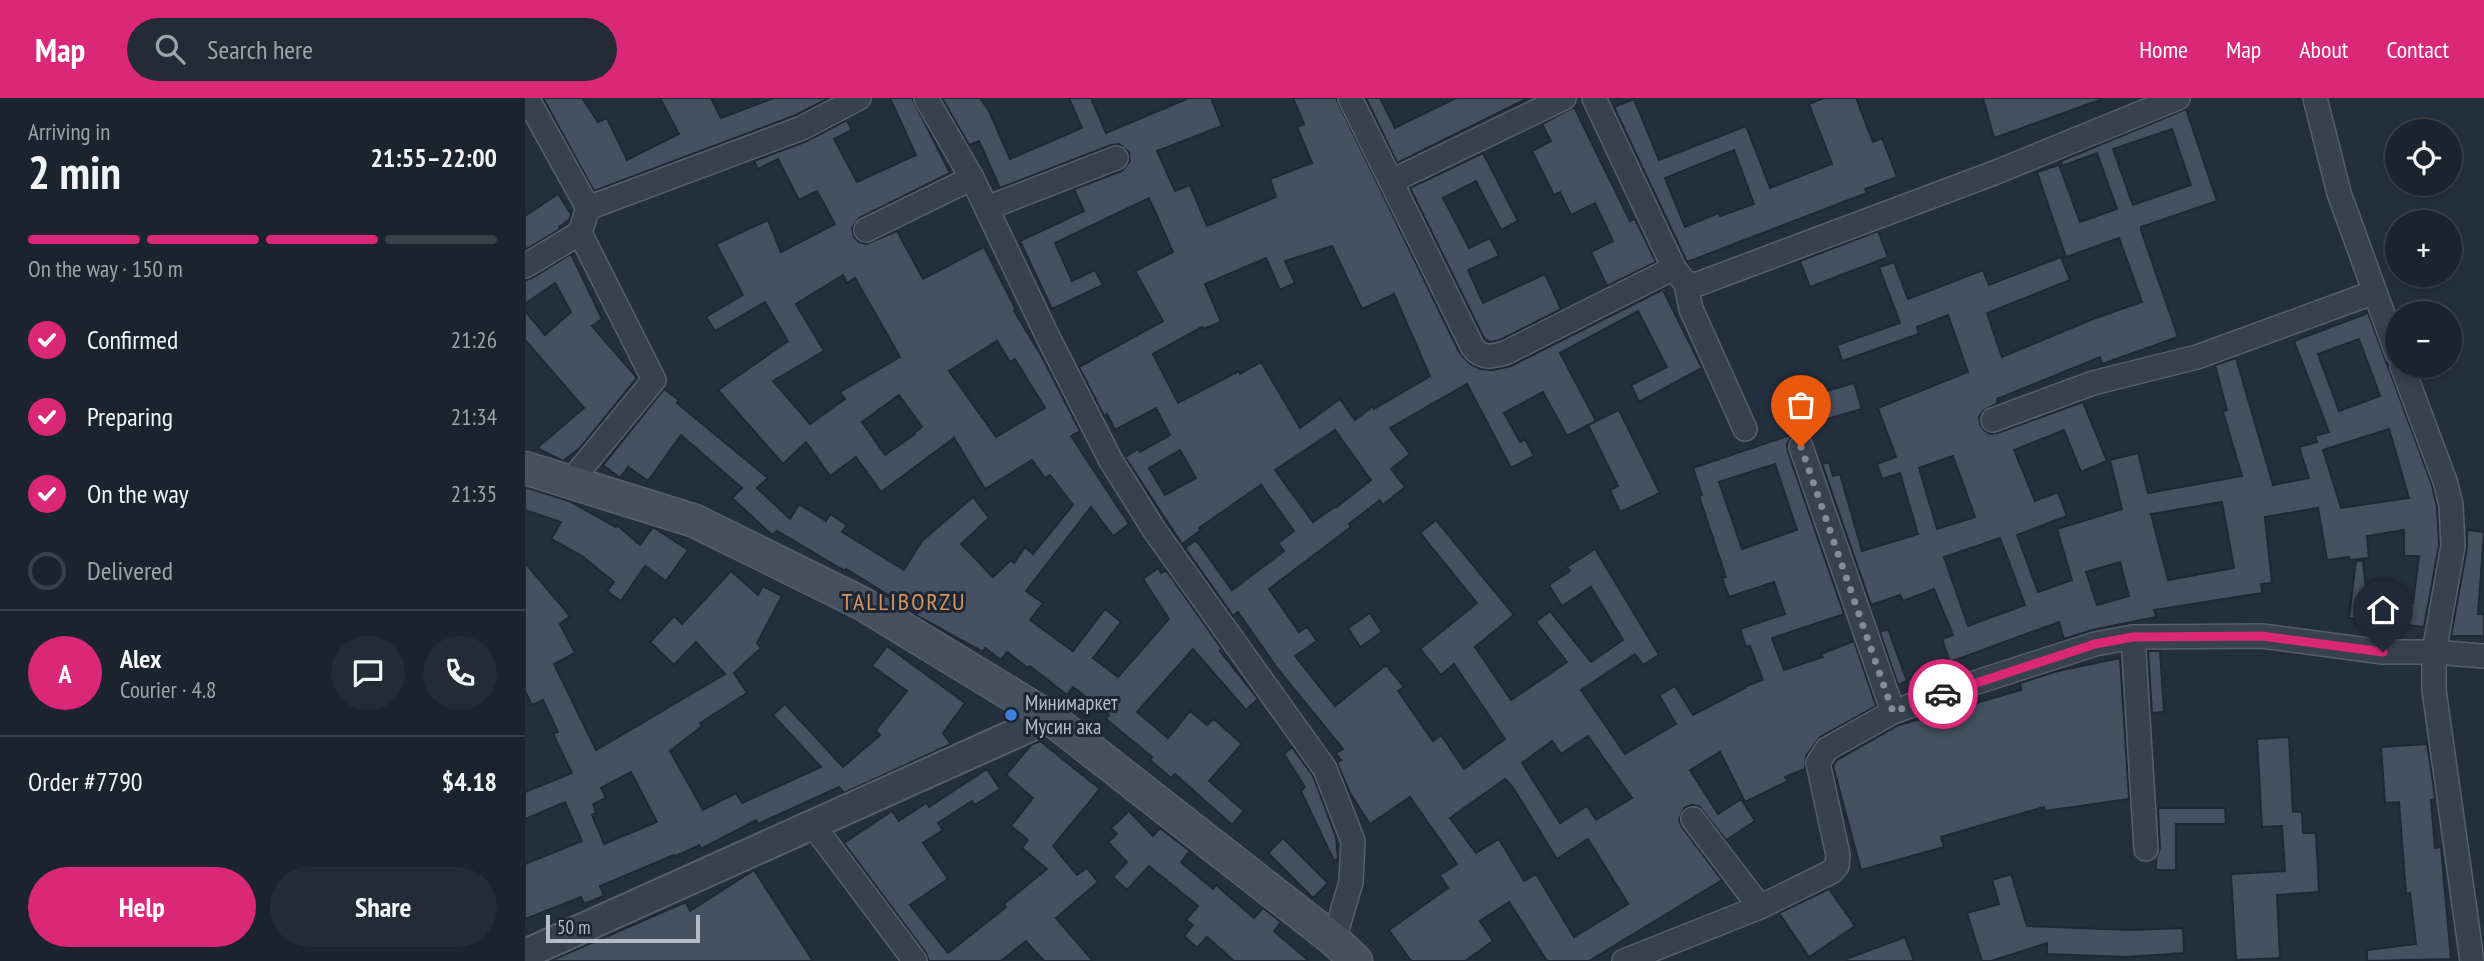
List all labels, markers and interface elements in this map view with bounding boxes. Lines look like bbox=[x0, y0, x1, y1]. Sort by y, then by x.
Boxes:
search box bbox=[127, 18, 617, 81]
text: Map bbox=[35, 28, 85, 71]
icon: search bbox=[151, 30, 189, 68]
text: Search here bbox=[207, 33, 313, 66]
text: Home bbox=[2139, 34, 2188, 65]
text: Map bbox=[2226, 34, 2261, 65]
text: About bbox=[2299, 34, 2348, 65]
text: Contact bbox=[2386, 34, 2449, 65]
text: Arriving in bbox=[28, 117, 110, 146]
map controls bbox=[2385, 119, 2462, 378]
button: locate bbox=[2385, 119, 2462, 196]
text: 21:55–22:00 bbox=[370, 141, 497, 174]
text: 2 min bbox=[28, 142, 121, 202]
button: + bbox=[2385, 210, 2462, 287]
text: On the way · 150 m bbox=[28, 254, 183, 283]
button: − bbox=[2385, 301, 2462, 378]
icon: check bbox=[28, 321, 66, 359]
text: Confirmed bbox=[87, 323, 178, 356]
text: 21:26 bbox=[451, 325, 497, 354]
pin bbox=[1771, 375, 1831, 447]
icon: bag bbox=[1782, 386, 1820, 424]
icon: check bbox=[28, 398, 66, 436]
text: Preparing bbox=[87, 400, 173, 433]
text: 21:34 bbox=[451, 402, 497, 431]
icon: check bbox=[28, 475, 66, 513]
text: On the way bbox=[87, 477, 189, 510]
text: 21:35 bbox=[451, 479, 497, 508]
text: Delivered bbox=[87, 554, 173, 587]
pin bbox=[2353, 580, 2413, 652]
district label: TALLIBORZU bbox=[842, 586, 966, 617]
icon: home bbox=[2364, 591, 2402, 629]
button: chat bbox=[331, 636, 405, 710]
button: phone bbox=[423, 636, 497, 710]
text: Alex bbox=[120, 642, 161, 675]
text: A bbox=[58, 657, 72, 690]
courier bbox=[1908, 659, 1978, 729]
text: Courier · 4.8 bbox=[120, 675, 216, 704]
icon: car bbox=[1924, 675, 1962, 713]
place label: Минимаркет Мусин ака bbox=[1025, 689, 1118, 740]
marker: Минимаркет Мусин ака bbox=[1003, 707, 1019, 723]
text: Order #7790 bbox=[28, 765, 143, 798]
text: $4.18 bbox=[442, 765, 497, 798]
button: Help bbox=[28, 867, 256, 947]
button: Share bbox=[270, 867, 497, 947]
scale bar bbox=[546, 912, 700, 944]
text: 50 m bbox=[557, 915, 591, 939]

